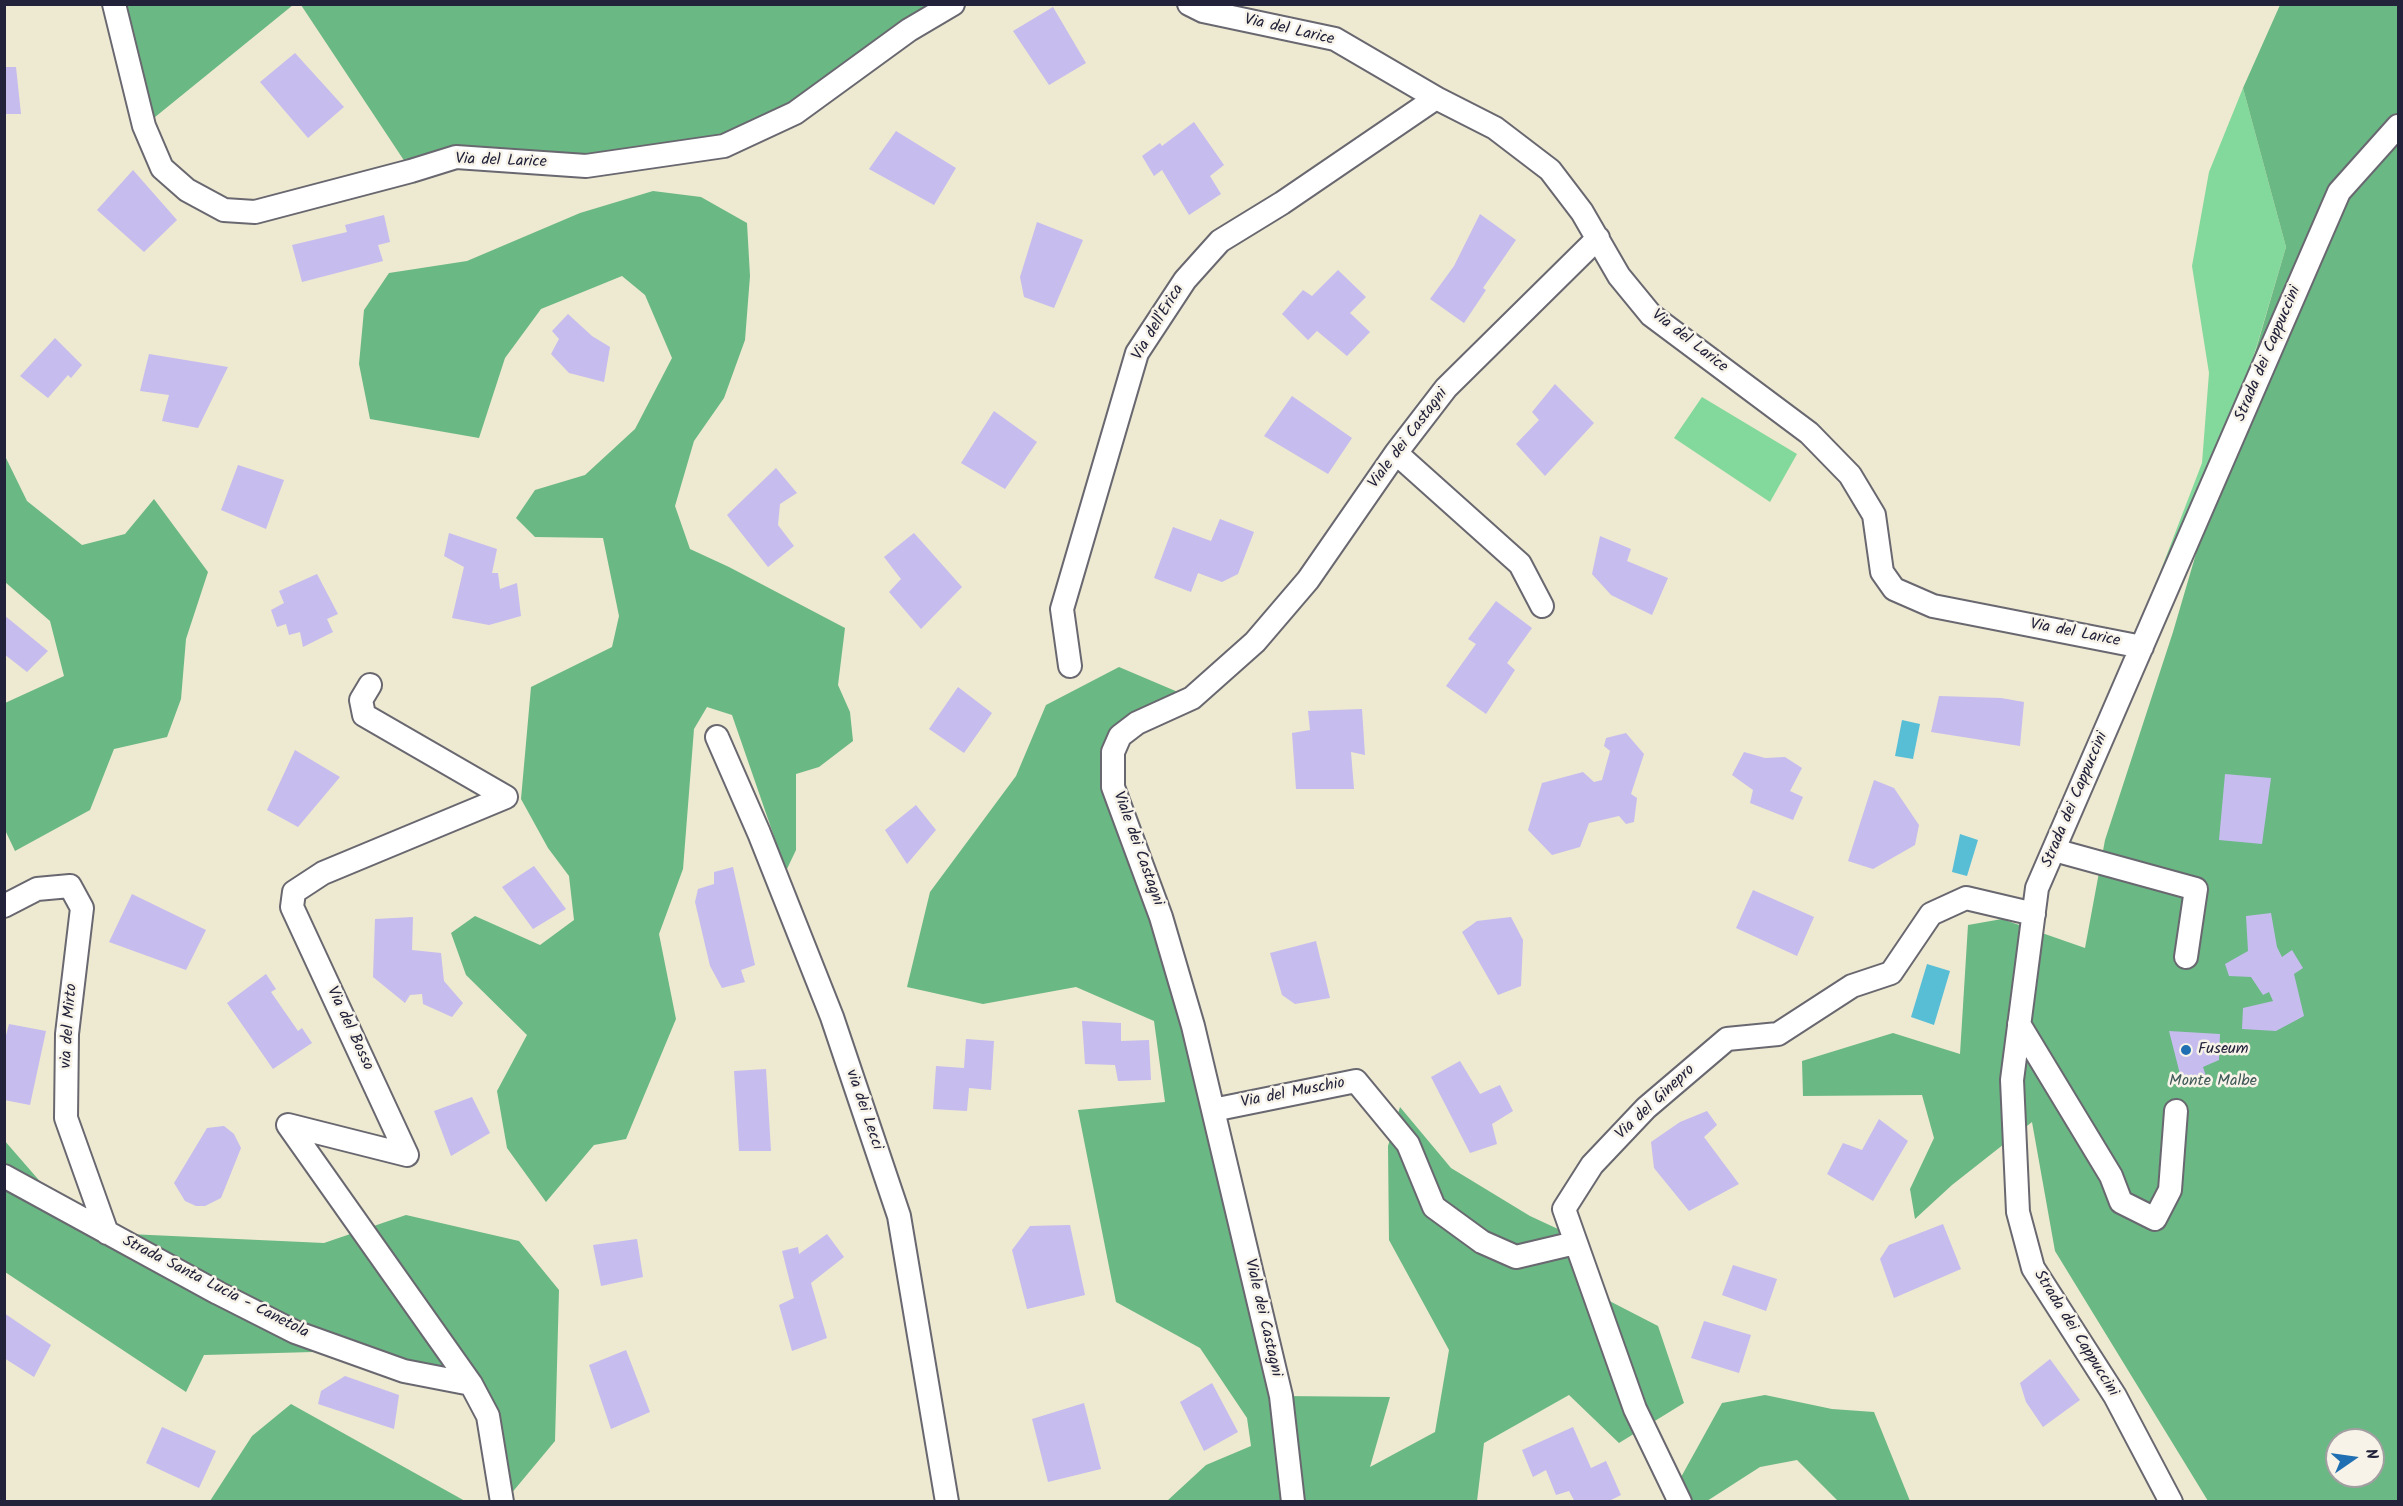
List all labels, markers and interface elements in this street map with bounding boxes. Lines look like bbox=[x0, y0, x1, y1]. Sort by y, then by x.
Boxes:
street label: Via del Larice bbox=[1242, 11, 1336, 51]
street label: Via del Larice bbox=[455, 151, 547, 173]
street label: Via dell'Erica bbox=[1129, 282, 1189, 364]
street label: Strada dei Cappuccini bbox=[2232, 283, 2306, 425]
street label: Via del Larice bbox=[1647, 306, 1731, 378]
street label: Viale dei Castagni bbox=[1365, 385, 1453, 493]
street label: Via del Larice bbox=[2028, 616, 2122, 652]
street label: Strada dei Cappuccini bbox=[2039, 729, 2113, 871]
street label: Viale dei Castagni bbox=[1107, 789, 1167, 909]
street label: via del Mirto bbox=[57, 983, 83, 1069]
street label: Via del Bosso bbox=[321, 984, 377, 1074]
place label: Fuseum bbox=[2198, 1040, 2249, 1060]
marker: Fuseum bbox=[2179, 1043, 2193, 1057]
street label: Via del Ginepro bbox=[1612, 1061, 1700, 1145]
street label: via dei Lecci bbox=[840, 1067, 886, 1153]
park label: Monte Malbe bbox=[2169, 1072, 2257, 1092]
street label: Via del Muschio bbox=[1239, 1074, 1347, 1114]
street label: Strada Santa Lucia - Canetola bbox=[119, 1233, 311, 1343]
street label: Viale dei Castagni bbox=[1239, 1257, 1285, 1379]
street label: Strada dei Cappuccini bbox=[2028, 1267, 2122, 1401]
north arrow bbox=[2325, 1428, 2385, 1488]
text: N bbox=[2358, 1447, 2384, 1462]

